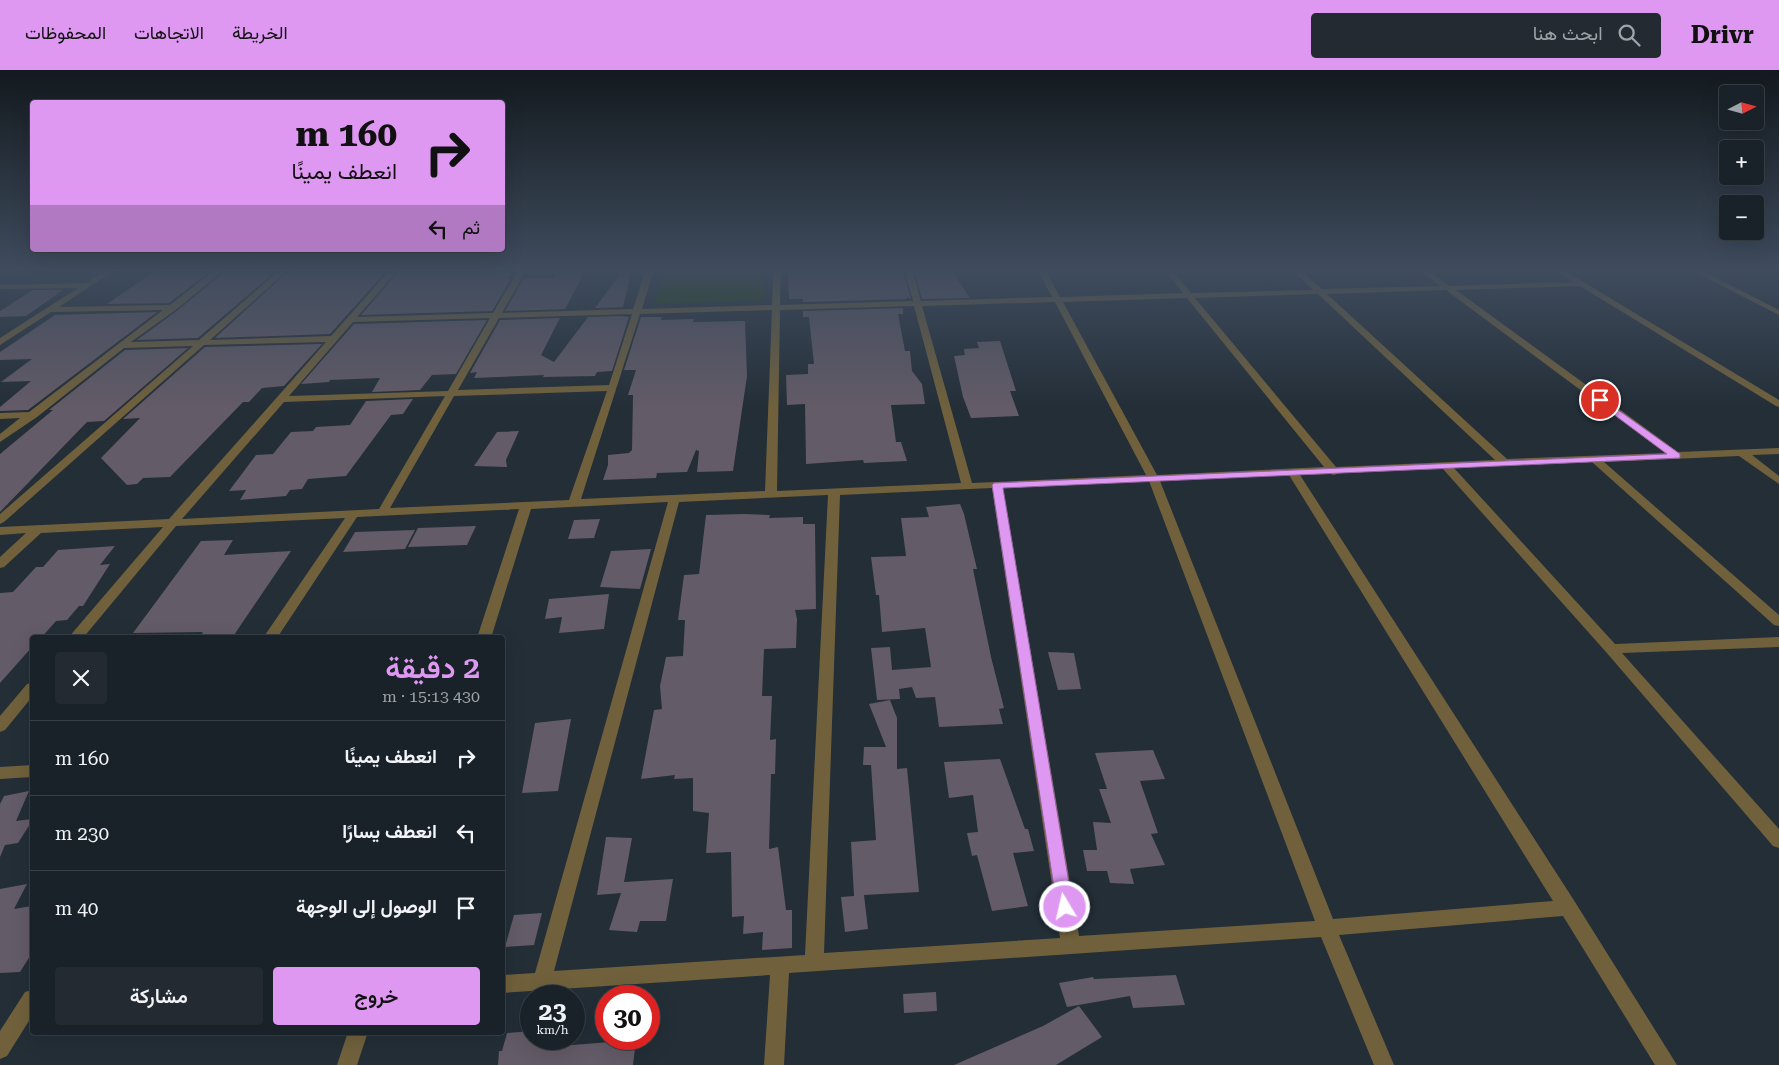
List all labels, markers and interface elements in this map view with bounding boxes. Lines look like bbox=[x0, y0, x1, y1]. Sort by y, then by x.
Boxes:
search box bbox=[1311, 13, 1661, 58]
icon: search bbox=[1615, 21, 1643, 49]
text: Drivr bbox=[1691, 21, 1754, 49]
text: المحفوظات bbox=[25, 22, 106, 43]
text: الاتجاهات bbox=[134, 22, 204, 43]
text: الخريطة bbox=[232, 22, 288, 43]
text: ابحث هنا bbox=[1533, 22, 1603, 45]
north arrow bbox=[1719, 85, 1764, 130]
map controls bbox=[1719, 85, 1764, 240]
text: 160 m bbox=[296, 114, 397, 155]
icon: right bbox=[415, 120, 480, 185]
button: + bbox=[1719, 140, 1764, 185]
text: انعطف يمينًا bbox=[292, 159, 397, 184]
button: − bbox=[1719, 195, 1764, 240]
icon: left bbox=[424, 215, 452, 243]
text: ثم bbox=[462, 216, 480, 239]
pin bbox=[1579, 379, 1621, 421]
icon: arrive bbox=[1586, 386, 1614, 414]
text: 2 دقيقة bbox=[385, 650, 480, 685]
button: close bbox=[55, 652, 107, 704]
text: 430 m · 15:13 bbox=[382, 687, 480, 706]
icon: right bbox=[452, 744, 480, 772]
text: انعطف يمينًا bbox=[345, 745, 437, 768]
text: 160 m bbox=[55, 747, 109, 770]
icon: left bbox=[452, 819, 480, 847]
text: انعطف يسارًا bbox=[342, 820, 437, 843]
text: 230 m bbox=[55, 822, 109, 845]
position arrow bbox=[1038, 880, 1090, 932]
icon: arrive bbox=[452, 894, 480, 922]
text: الوصول إلى الوجهة bbox=[296, 895, 437, 918]
text: 40 m bbox=[55, 897, 98, 920]
button: مشاركة bbox=[55, 967, 263, 1025]
button: خروج bbox=[273, 967, 480, 1025]
speed limit sign: 30 bbox=[595, 985, 660, 1050]
text: 23 bbox=[538, 997, 567, 1026]
text: km/h bbox=[536, 1023, 569, 1037]

